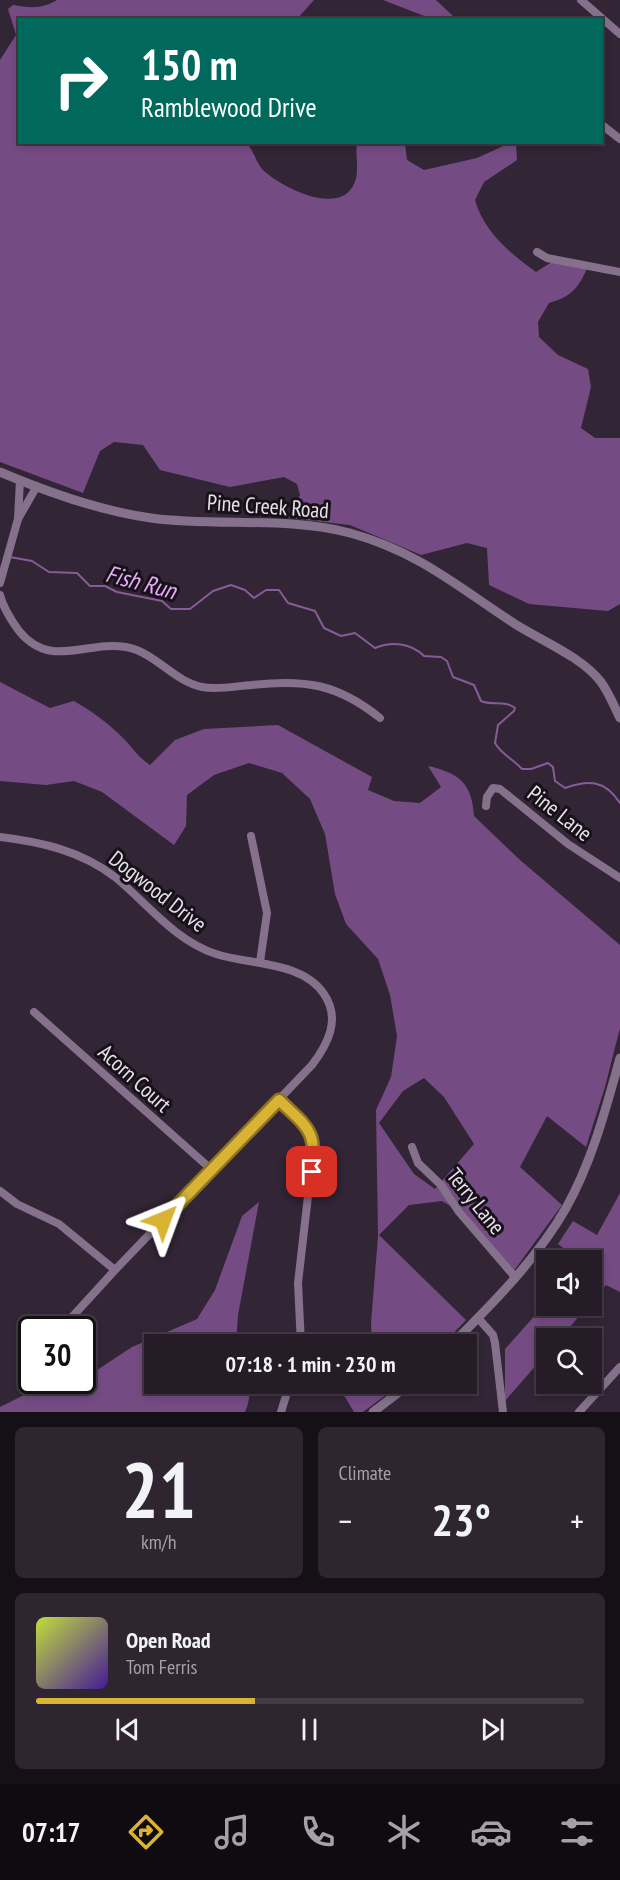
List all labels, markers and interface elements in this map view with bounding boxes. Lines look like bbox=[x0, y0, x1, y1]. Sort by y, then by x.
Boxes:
text: 150 m bbox=[141, 37, 238, 92]
icon: right bbox=[42, 42, 120, 120]
text: Ramblewood Drive bbox=[141, 90, 317, 124]
street label: Pine Creek Road bbox=[206, 488, 330, 524]
water label: Fish Run bbox=[103, 558, 181, 607]
street label: Pine Lane bbox=[522, 779, 598, 847]
street label: Dogwood Drive bbox=[103, 844, 213, 938]
street label: Acorn Court bbox=[93, 1038, 177, 1118]
pin bbox=[286, 1146, 337, 1197]
icon: arrive bbox=[295, 1155, 328, 1188]
street label: Terry Lane bbox=[441, 1162, 511, 1240]
position arrow bbox=[131, 1188, 195, 1252]
map controls bbox=[536, 1250, 602, 1394]
button: sound bbox=[536, 1250, 602, 1316]
speed limit sign: 30 bbox=[18, 1316, 96, 1394]
button: search bbox=[536, 1328, 602, 1394]
text: 07:18 · 1 min · 230 m bbox=[225, 1350, 396, 1378]
text: 21 bbox=[121, 1439, 196, 1540]
text: Climate bbox=[339, 1460, 391, 1486]
text: 23° bbox=[432, 1490, 491, 1548]
text: − bbox=[339, 1499, 352, 1542]
text: + bbox=[570, 1499, 584, 1542]
text: km/h bbox=[141, 1529, 176, 1555]
text: Open Road bbox=[126, 1626, 211, 1654]
text: Tom Ferris bbox=[126, 1654, 197, 1680]
icon: previous bbox=[111, 1713, 144, 1746]
icon: pause bbox=[293, 1713, 326, 1746]
icon: next bbox=[476, 1713, 509, 1746]
icon: directions bbox=[125, 1811, 167, 1853]
icon: music bbox=[211, 1811, 253, 1853]
icon: phone bbox=[297, 1811, 339, 1853]
icon: climate bbox=[383, 1811, 425, 1853]
icon: car bbox=[470, 1811, 512, 1853]
icon: filters bbox=[556, 1811, 598, 1853]
text: 07:17 bbox=[22, 1815, 81, 1849]

